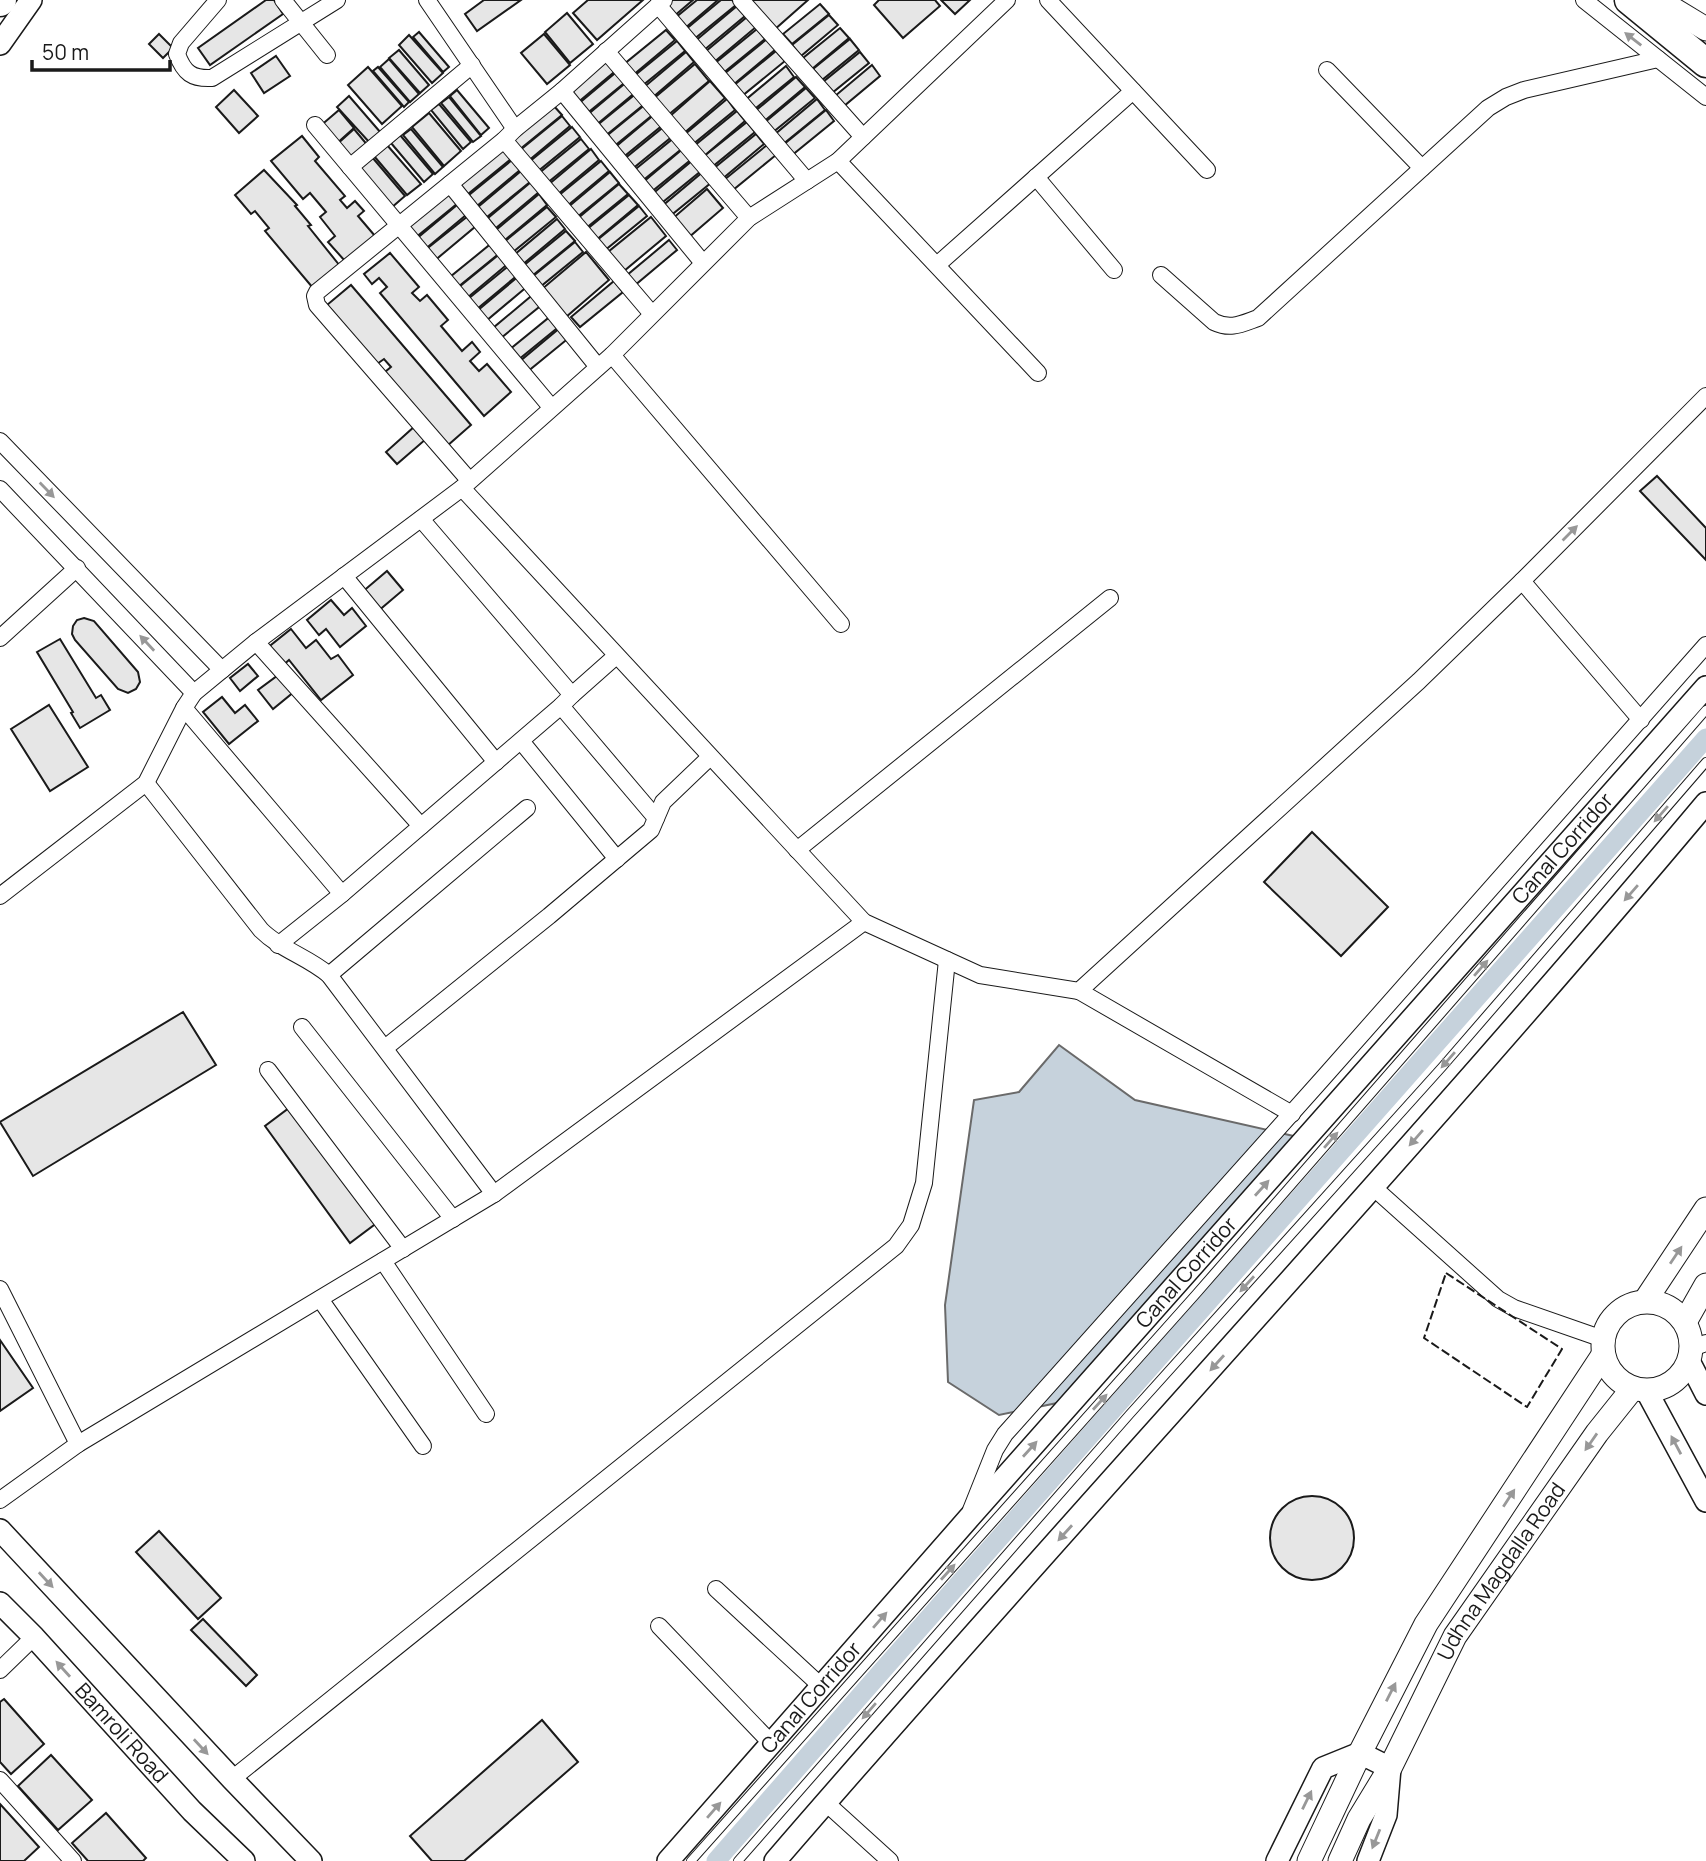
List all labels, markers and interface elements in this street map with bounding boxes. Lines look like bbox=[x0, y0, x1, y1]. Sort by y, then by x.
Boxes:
scale bar bbox=[32, 28, 170, 72]
one-way arrow bbox=[1625, 32, 1643, 47]
text: 50 m bbox=[42, 38, 89, 66]
one-way arrow bbox=[39, 481, 55, 498]
one-way arrow bbox=[1561, 525, 1577, 542]
one-way arrow bbox=[139, 634, 155, 652]
street label: Canal Corridor bbox=[1505, 786, 1619, 910]
one-way arrow bbox=[1653, 805, 1669, 823]
one-way arrow bbox=[1623, 884, 1639, 902]
one-way arrow bbox=[1473, 960, 1488, 977]
one-way arrow bbox=[1440, 1051, 1456, 1069]
one-way arrow bbox=[1408, 1129, 1424, 1147]
one-way arrow bbox=[1323, 1131, 1339, 1149]
one-way arrow bbox=[1254, 1179, 1270, 1197]
street label: Canal Corridor bbox=[1129, 1210, 1243, 1334]
one-way arrow bbox=[1669, 1246, 1682, 1265]
one-way arrow bbox=[1239, 1275, 1255, 1293]
one-way arrow bbox=[1209, 1354, 1225, 1371]
one-way arrow bbox=[1092, 1394, 1107, 1411]
one-way arrow bbox=[1584, 1433, 1598, 1451]
one-way arrow bbox=[1670, 1436, 1682, 1455]
one-way arrow bbox=[1022, 1441, 1037, 1458]
street label: Udhna Magdalla Road bbox=[1430, 1477, 1571, 1665]
one-way arrow bbox=[1502, 1489, 1516, 1507]
one-way arrow bbox=[1057, 1524, 1073, 1542]
one-way arrow bbox=[940, 1563, 956, 1581]
one-way arrow bbox=[38, 1571, 54, 1588]
one-way arrow bbox=[871, 1612, 887, 1629]
street label: Canal Corridor bbox=[754, 1635, 867, 1759]
one-way arrow bbox=[55, 1660, 71, 1678]
street label: Bamroli Road bbox=[69, 1676, 175, 1789]
one-way arrow bbox=[1386, 1682, 1397, 1702]
one-way arrow bbox=[861, 1702, 877, 1720]
one-way arrow bbox=[193, 1738, 209, 1755]
one-way arrow bbox=[1302, 1790, 1313, 1810]
one-way arrow bbox=[705, 1802, 721, 1819]
one-way arrow bbox=[1371, 1829, 1382, 1850]

